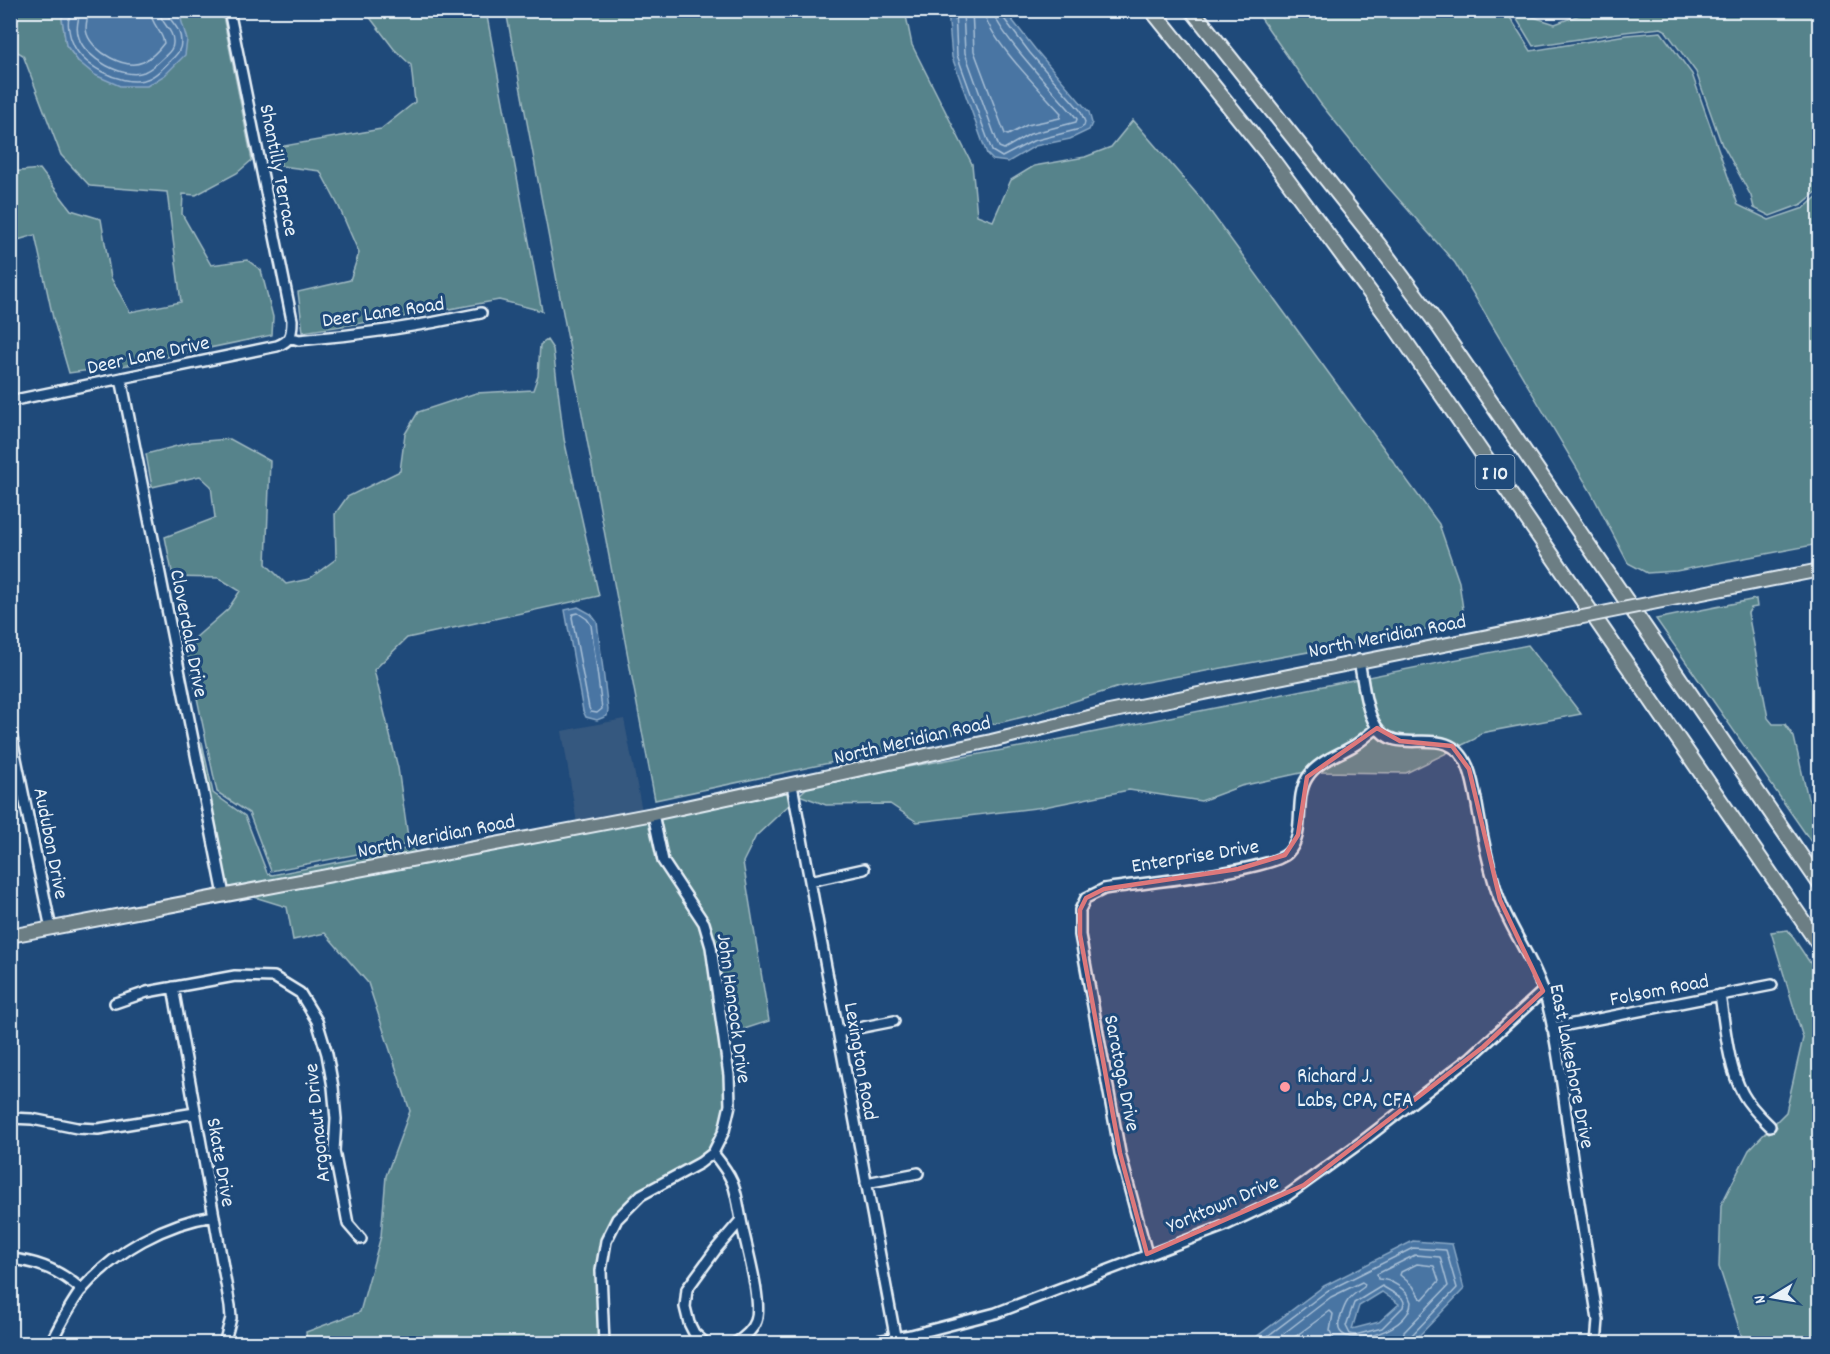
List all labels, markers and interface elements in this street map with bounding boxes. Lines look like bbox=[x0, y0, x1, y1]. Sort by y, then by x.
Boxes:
street label: Shantilly Terrace bbox=[250, 102, 305, 239]
street label: Deer Lane Road bbox=[320, 291, 447, 337]
street label: Deer Lane Drive bbox=[85, 329, 213, 385]
road number: I 10 bbox=[1476, 455, 1514, 489]
street label: Cloverdale Drive bbox=[160, 567, 214, 700]
street label: North Meridian Road bbox=[1306, 608, 1469, 668]
street label: North Meridian Road bbox=[831, 709, 994, 775]
street label: Audubon Drive bbox=[24, 785, 75, 902]
street label: North Meridian Road bbox=[355, 808, 518, 868]
street label: Enterprise Drive bbox=[1130, 833, 1261, 883]
street label: John Hancock Drive bbox=[707, 931, 757, 1086]
street label: Folsom Road bbox=[1607, 968, 1712, 1016]
street label: East Lakeshore Drive bbox=[1539, 982, 1601, 1151]
street label: Lexington Road bbox=[834, 1000, 884, 1123]
street label: Saratoga Drive bbox=[1094, 1013, 1146, 1134]
street label: Argonaut Drive bbox=[298, 1062, 340, 1184]
place label: Richard J. Labs, CPA, CFA bbox=[1297, 1063, 1414, 1117]
marker: Richard J. Labs, CPA, CFA bbox=[1278, 1080, 1292, 1094]
street label: Skate Drive bbox=[196, 1116, 242, 1209]
street label: Yorktown Drive bbox=[1163, 1169, 1284, 1243]
north arrow bbox=[1743, 1267, 1803, 1327]
text: N bbox=[1749, 1293, 1773, 1305]

